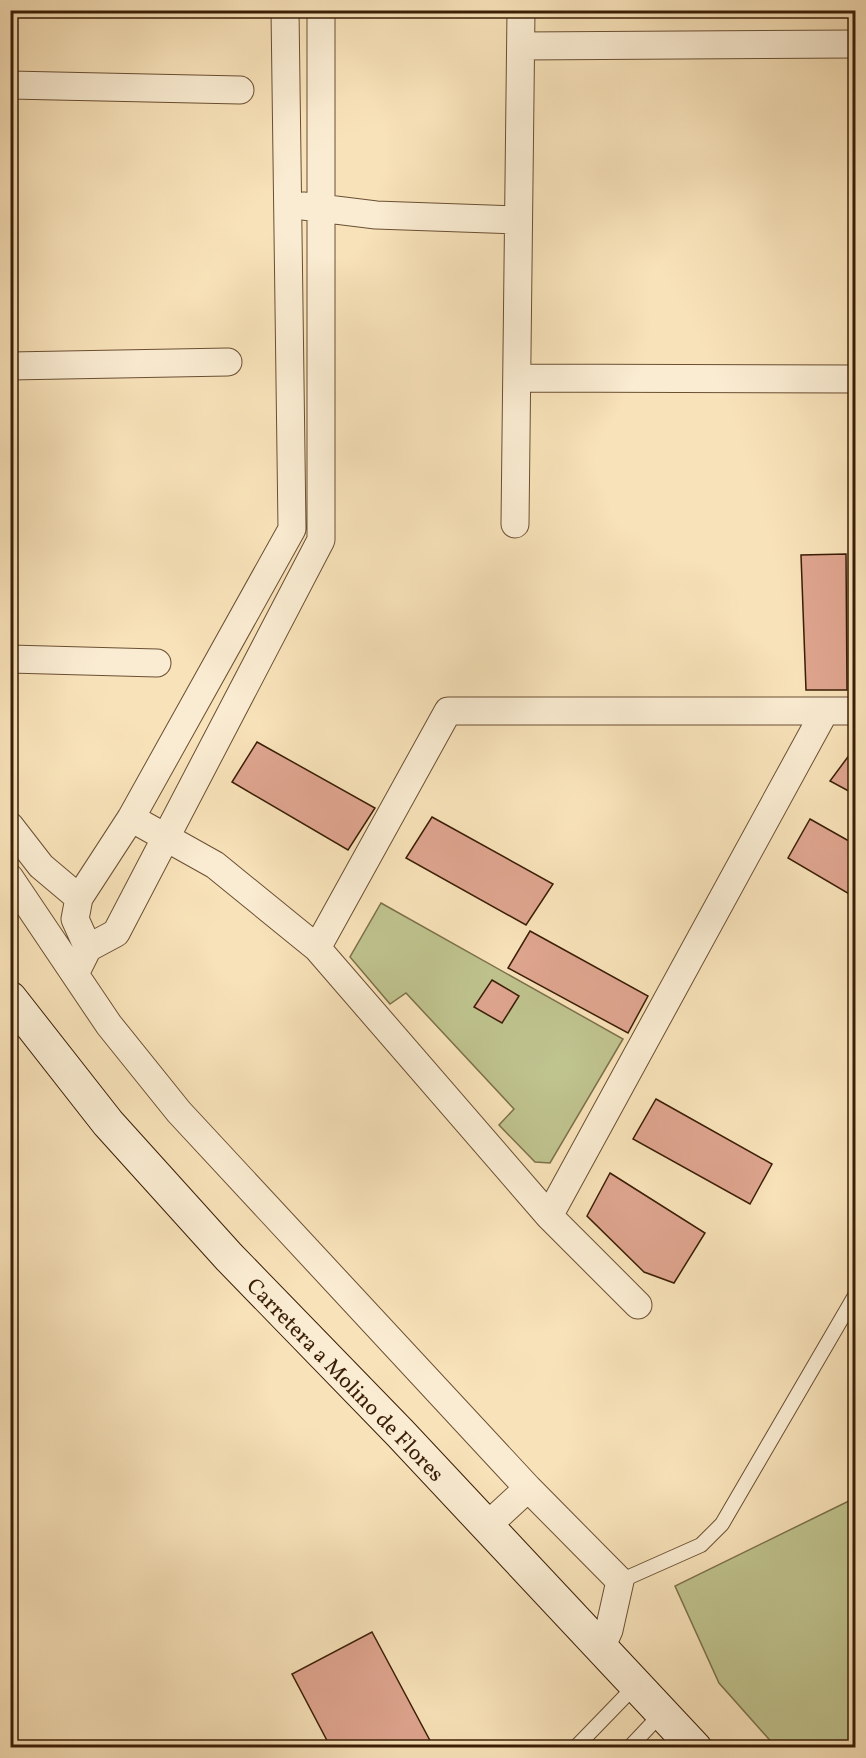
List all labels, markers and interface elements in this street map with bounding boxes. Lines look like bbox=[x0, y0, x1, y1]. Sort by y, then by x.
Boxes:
street label: Carretera a Molino de Flores bbox=[238, 1272, 450, 1490]

